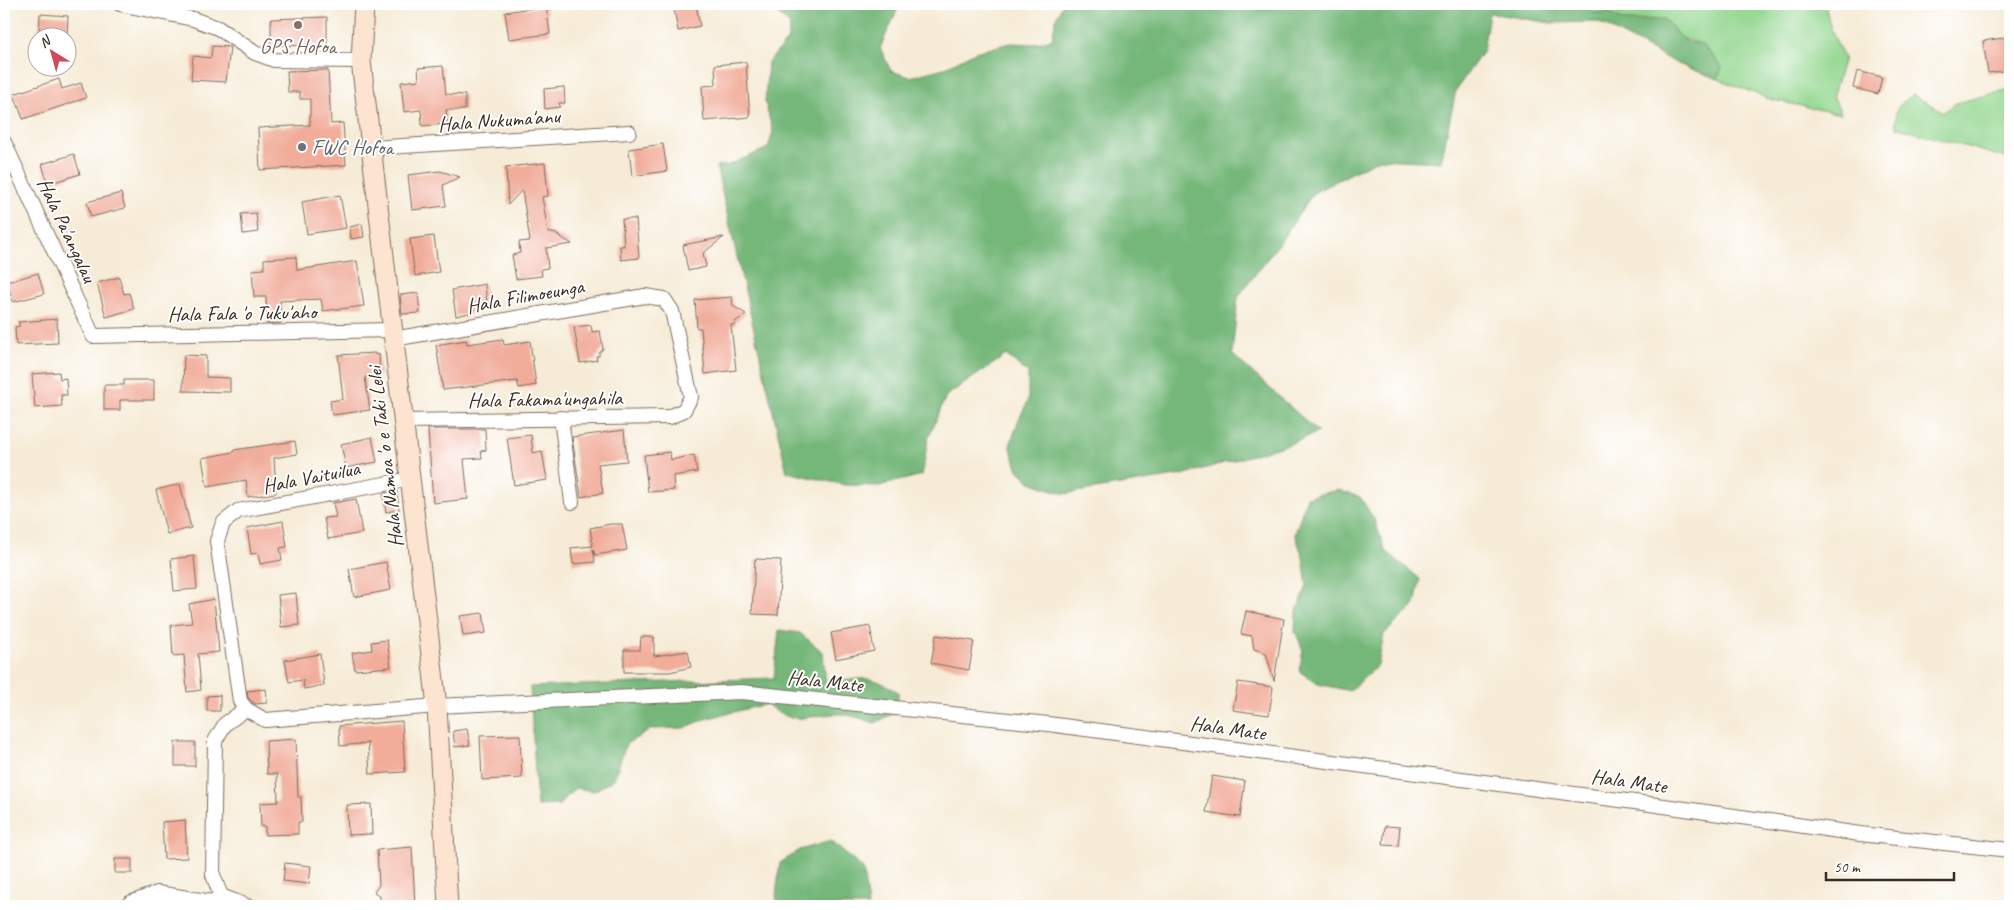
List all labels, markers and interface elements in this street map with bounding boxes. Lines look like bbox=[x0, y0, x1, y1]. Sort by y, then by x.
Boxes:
marker: GPS Hofoa bbox=[292, 19, 304, 31]
north arrow bbox=[28, 28, 78, 78]
text: N bbox=[36, 31, 55, 51]
place label: GPS Hofoa bbox=[260, 33, 339, 59]
street label: Hala Nukuma'anu bbox=[437, 103, 562, 137]
place label: FWC Hofoa bbox=[312, 134, 395, 160]
marker: FWC Hofoa bbox=[296, 141, 308, 153]
street label: Hala Pa'angalau bbox=[31, 174, 103, 288]
street label: Hala Filimoeunga bbox=[464, 273, 587, 319]
street label: Hala Fala 'o Tuku'aho bbox=[167, 299, 319, 327]
street label: Hala Namoa 'o e Taki Lelei bbox=[361, 362, 409, 549]
street label: Hala Fakama'ungahila bbox=[467, 385, 624, 413]
street label: Hala Vaituilua bbox=[260, 455, 363, 499]
street label: Hala Mate bbox=[786, 664, 866, 698]
street label: Hala Mate bbox=[1189, 710, 1269, 746]
street label: Hala Mate bbox=[1590, 763, 1670, 799]
scale bar bbox=[1826, 850, 1954, 882]
text: 50 m bbox=[1834, 858, 1861, 877]

